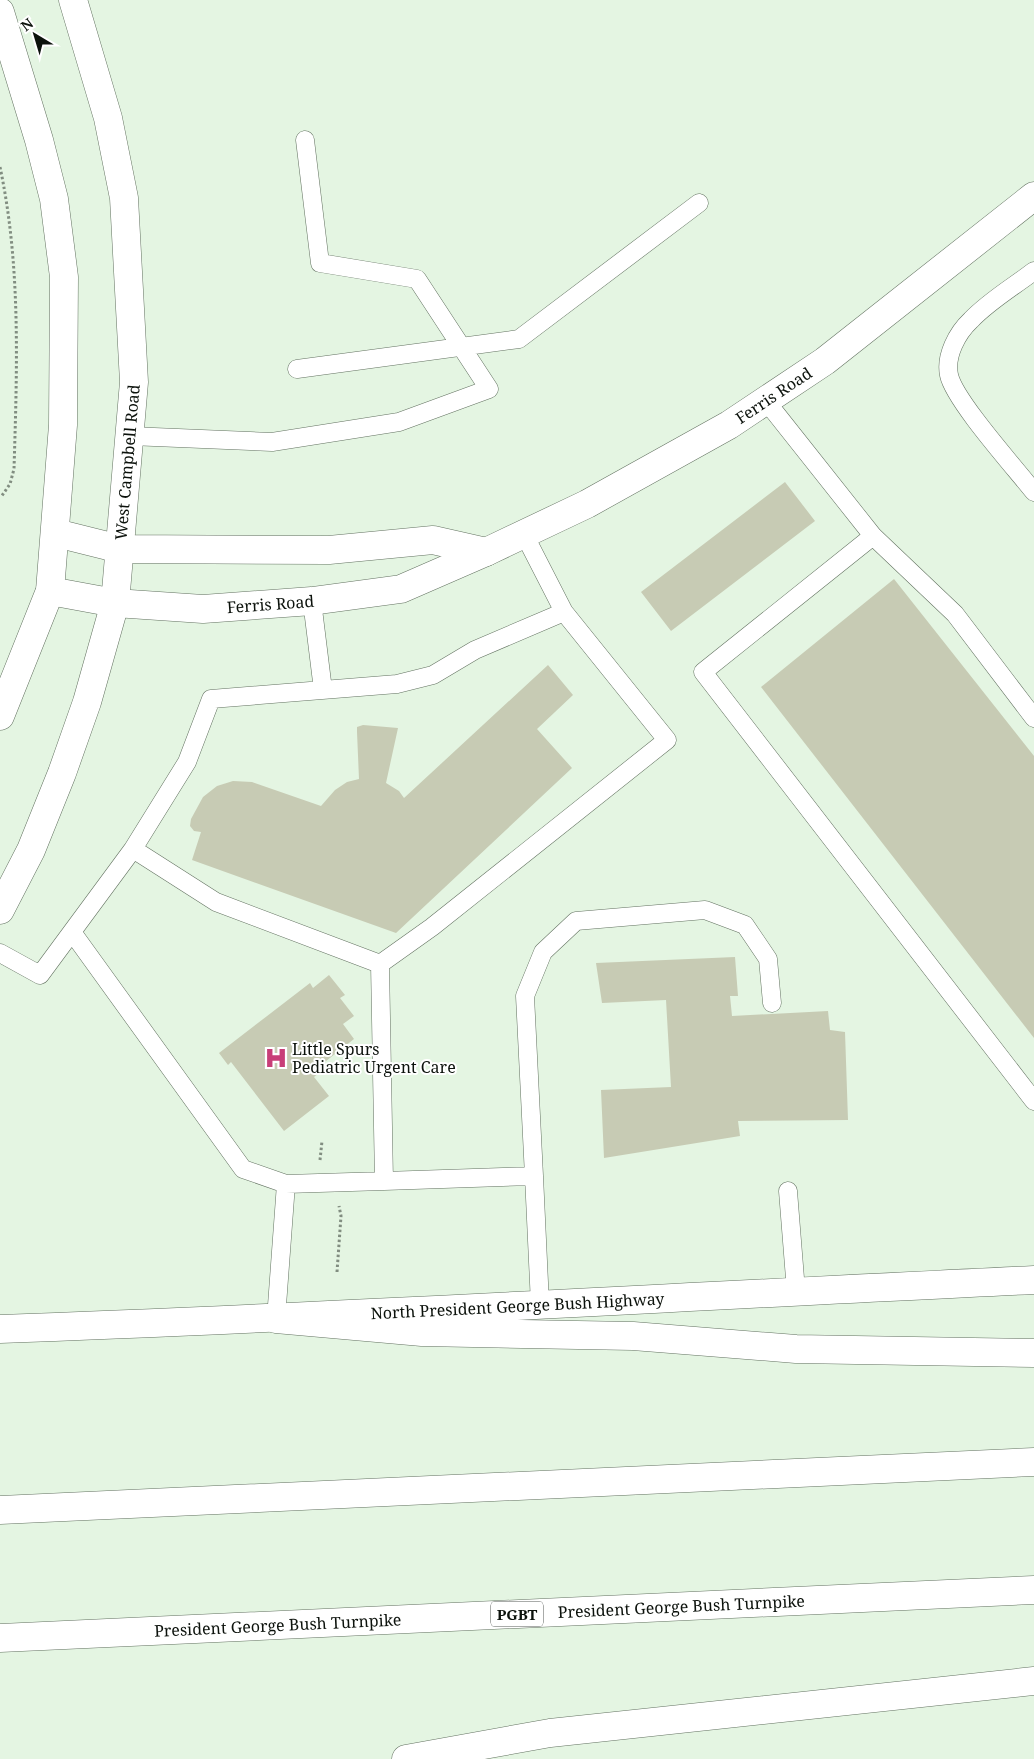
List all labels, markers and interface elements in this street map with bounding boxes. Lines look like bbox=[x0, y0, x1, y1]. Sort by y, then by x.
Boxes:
north arrow bbox=[10, 10, 60, 60]
text: N bbox=[16, 13, 37, 35]
street label: Ferris Road bbox=[731, 362, 816, 429]
street label: West Campbell Road bbox=[109, 383, 145, 541]
street label: Ferris Road bbox=[226, 590, 315, 618]
place label: Little Spurs Pediatric Urgent Care bbox=[292, 1038, 456, 1078]
hospital icon: Little Spurs Pediatric Urgent Care bbox=[263, 1045, 289, 1071]
street label: North President George Bush Highway bbox=[370, 1287, 666, 1324]
street label: President George Bush Turnpike bbox=[557, 1590, 805, 1623]
road number: PGBT bbox=[491, 1602, 543, 1626]
street label: President George Bush Turnpike bbox=[154, 1608, 402, 1642]

